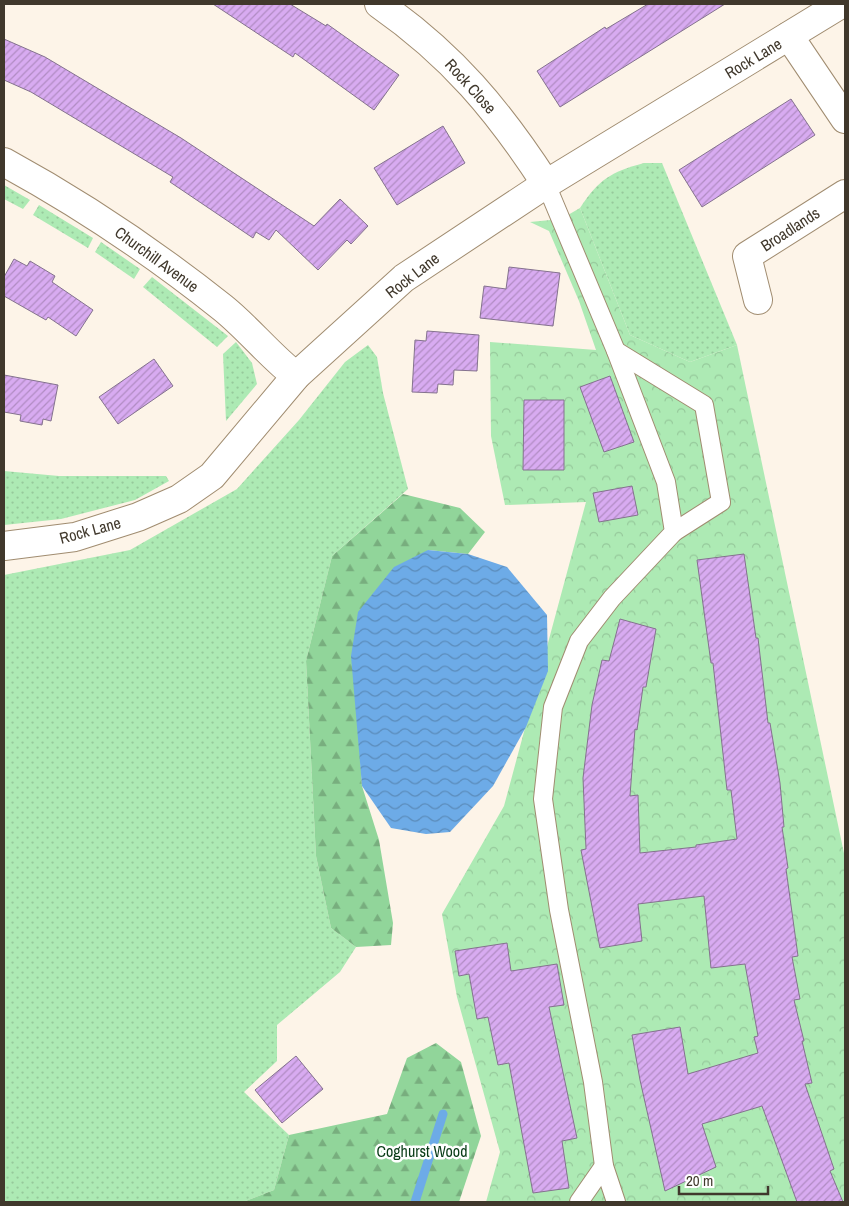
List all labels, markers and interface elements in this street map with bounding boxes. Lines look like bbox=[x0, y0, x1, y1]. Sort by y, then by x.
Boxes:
street label: Rock Lane bbox=[720, 32, 786, 84]
street label: Rock Close bbox=[440, 54, 502, 118]
street label: Broadlands bbox=[756, 202, 824, 256]
street label: Churchill Avenue bbox=[111, 221, 203, 297]
street label: Rock Lane bbox=[381, 247, 443, 303]
street label: Rock Lane bbox=[57, 511, 123, 549]
park label: Coghurst Wood bbox=[377, 1140, 467, 1162]
scale bar bbox=[679, 1164, 768, 1196]
text: 20 m bbox=[686, 1170, 713, 1191]

